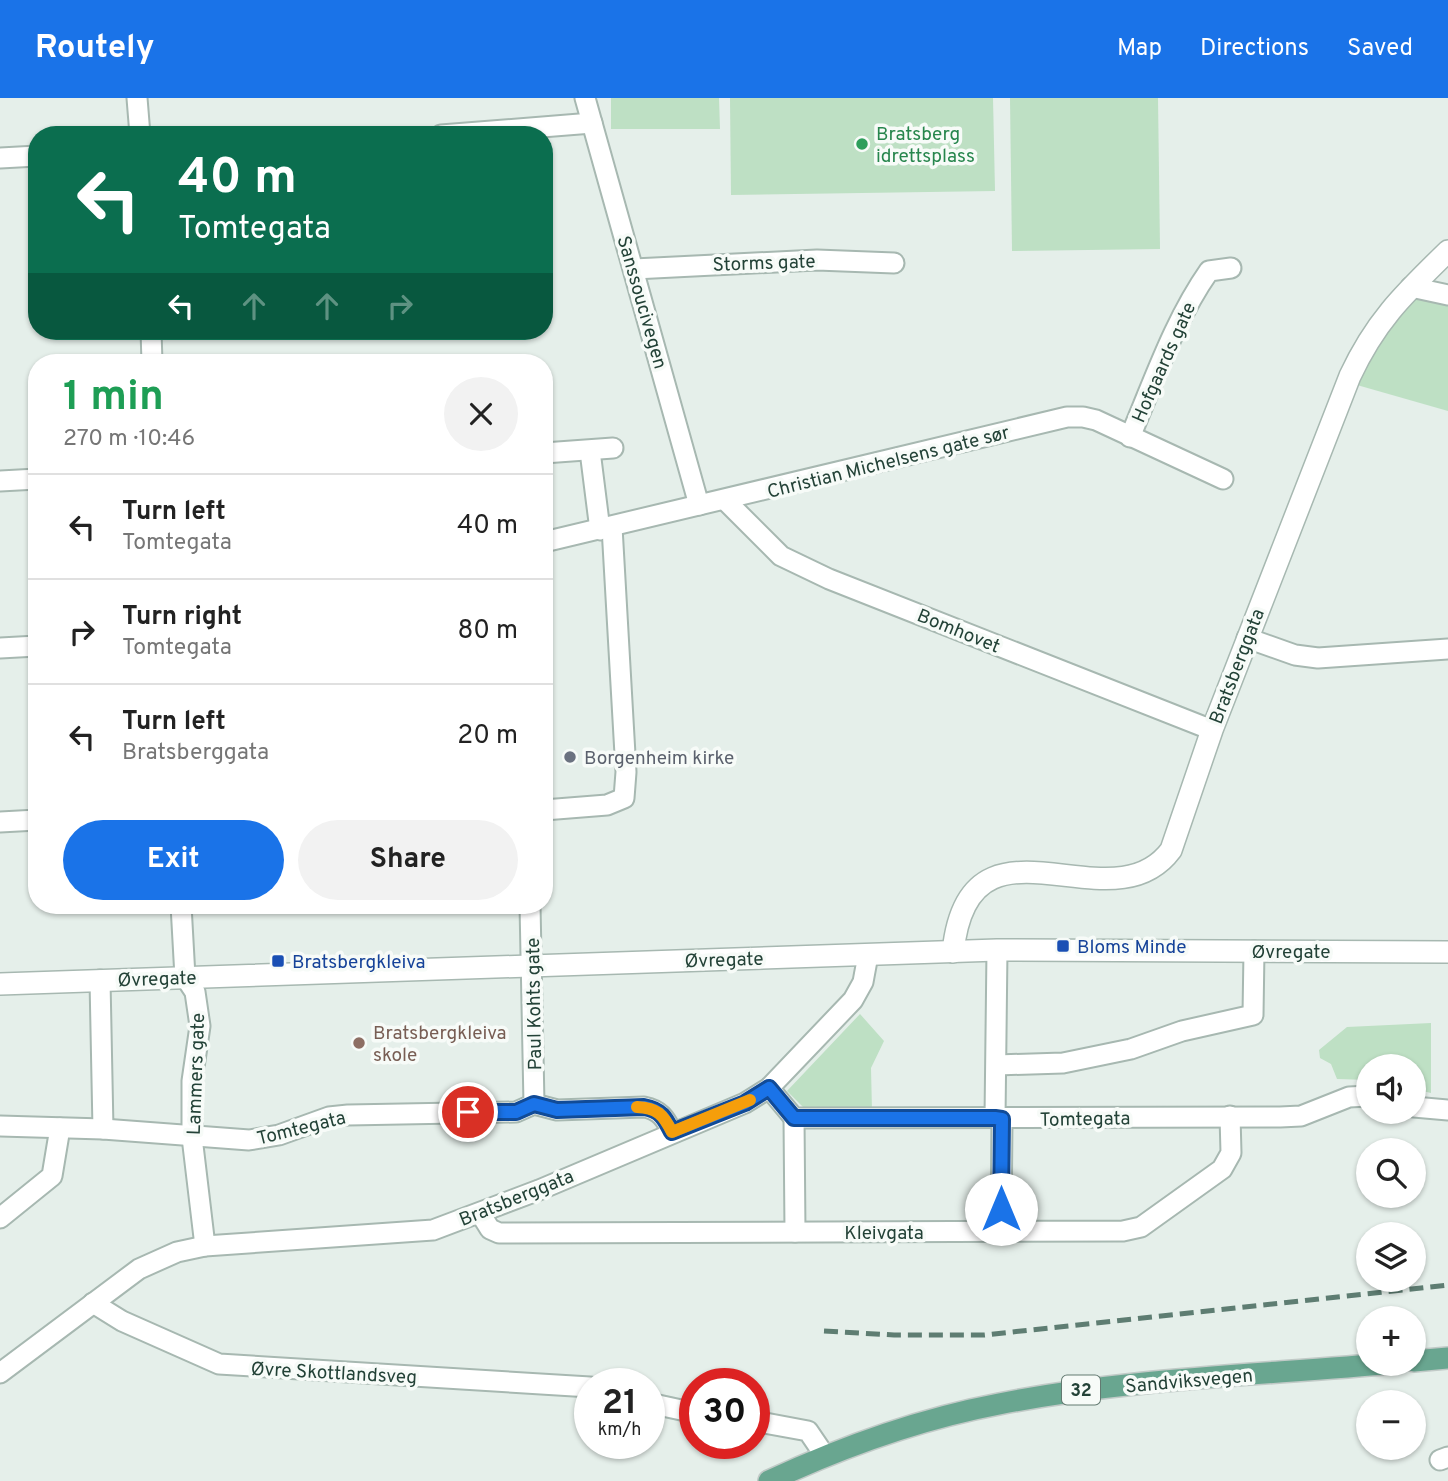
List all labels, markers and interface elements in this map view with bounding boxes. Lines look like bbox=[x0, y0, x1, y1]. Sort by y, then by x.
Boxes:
text: Routely bbox=[35, 28, 154, 70]
text: Map bbox=[1117, 34, 1162, 64]
text: Directions bbox=[1200, 34, 1309, 64]
text: Saved bbox=[1347, 34, 1413, 64]
place label: Bratsberg idrettsplass bbox=[876, 123, 975, 169]
marker: Bratsberg idrettsplass bbox=[854, 136, 870, 152]
text: 40 m bbox=[178, 149, 297, 211]
icon: left bbox=[63, 154, 154, 245]
text: Tomtegata bbox=[178, 210, 331, 250]
street label: Sanssoucivegen bbox=[611, 233, 672, 372]
street label: Storms gate bbox=[712, 250, 816, 278]
icon: left bbox=[162, 287, 200, 325]
icon: ahead bbox=[235, 287, 273, 325]
icon: ahead bbox=[308, 287, 346, 325]
icon: right bbox=[381, 287, 419, 325]
street label: Hofgaards gate bbox=[1128, 299, 1202, 427]
text: 1 min bbox=[63, 372, 164, 425]
button: close bbox=[444, 377, 518, 451]
street label: Christian Michelsens gate sør bbox=[765, 421, 1013, 505]
text: 270 m · 10:46 bbox=[63, 425, 195, 454]
text: Turn left bbox=[122, 496, 226, 529]
icon: left bbox=[63, 508, 101, 546]
text: 40 m bbox=[457, 510, 518, 543]
text: Tomtegata bbox=[122, 529, 232, 558]
text: Turn right bbox=[122, 601, 242, 634]
street label: Bomhovet bbox=[913, 604, 1003, 659]
street label: Bratsberggata bbox=[1205, 606, 1271, 728]
icon: right bbox=[63, 613, 101, 651]
text: 80 m bbox=[458, 615, 518, 648]
text: Tomtegata bbox=[122, 634, 232, 663]
text: Turn left bbox=[122, 706, 226, 739]
icon: left bbox=[63, 718, 101, 756]
text: 20 m bbox=[457, 720, 518, 753]
text: Bratsberggata bbox=[122, 739, 269, 768]
place label: Borgenheim kirke bbox=[584, 747, 734, 771]
marker: Borgenheim kirke bbox=[562, 749, 578, 765]
button: Exit bbox=[63, 820, 284, 900]
button: Share bbox=[298, 820, 518, 900]
place label: Bloms Minde bbox=[1077, 936, 1186, 960]
street label: Paul Kohts gate bbox=[522, 937, 548, 1071]
marker: Bloms Minde bbox=[1055, 938, 1071, 954]
street label: Øvregate bbox=[1252, 941, 1330, 965]
street label: Øvregate bbox=[684, 948, 764, 974]
place label: Bratsbergkleiva bbox=[292, 951, 426, 975]
marker: Bratsbergkleiva bbox=[270, 953, 286, 969]
street label: Øvregate bbox=[117, 967, 197, 993]
street label: Lammers gate bbox=[183, 1013, 211, 1136]
place label: Bratsbergkleiva skole bbox=[373, 1022, 507, 1068]
marker: Bratsbergkleiva skole bbox=[351, 1035, 367, 1051]
map controls bbox=[1356, 1054, 1426, 1460]
button: sound bbox=[1356, 1054, 1426, 1124]
pin bbox=[438, 1082, 498, 1142]
icon: arrive bbox=[449, 1093, 487, 1131]
street label: Tomtegata bbox=[255, 1106, 348, 1152]
street label: Tomtegata bbox=[1039, 1107, 1131, 1133]
button: search bbox=[1356, 1138, 1426, 1208]
street label: Bratsberggata bbox=[456, 1165, 578, 1233]
position arrow bbox=[964, 1172, 1038, 1246]
street label: Kleivgata bbox=[844, 1222, 924, 1246]
button: layers bbox=[1356, 1222, 1426, 1292]
button: + bbox=[1356, 1306, 1426, 1376]
street label: Øvre Skottlandsveg bbox=[250, 1358, 418, 1390]
street label: Sandviksvegen bbox=[1124, 1364, 1254, 1400]
speed limit sign: 30 bbox=[679, 1368, 770, 1459]
road number: 32 bbox=[1062, 1376, 1100, 1405]
text: 21 bbox=[602, 1382, 637, 1426]
button: − bbox=[1356, 1390, 1426, 1460]
text: km/h bbox=[598, 1419, 641, 1442]

